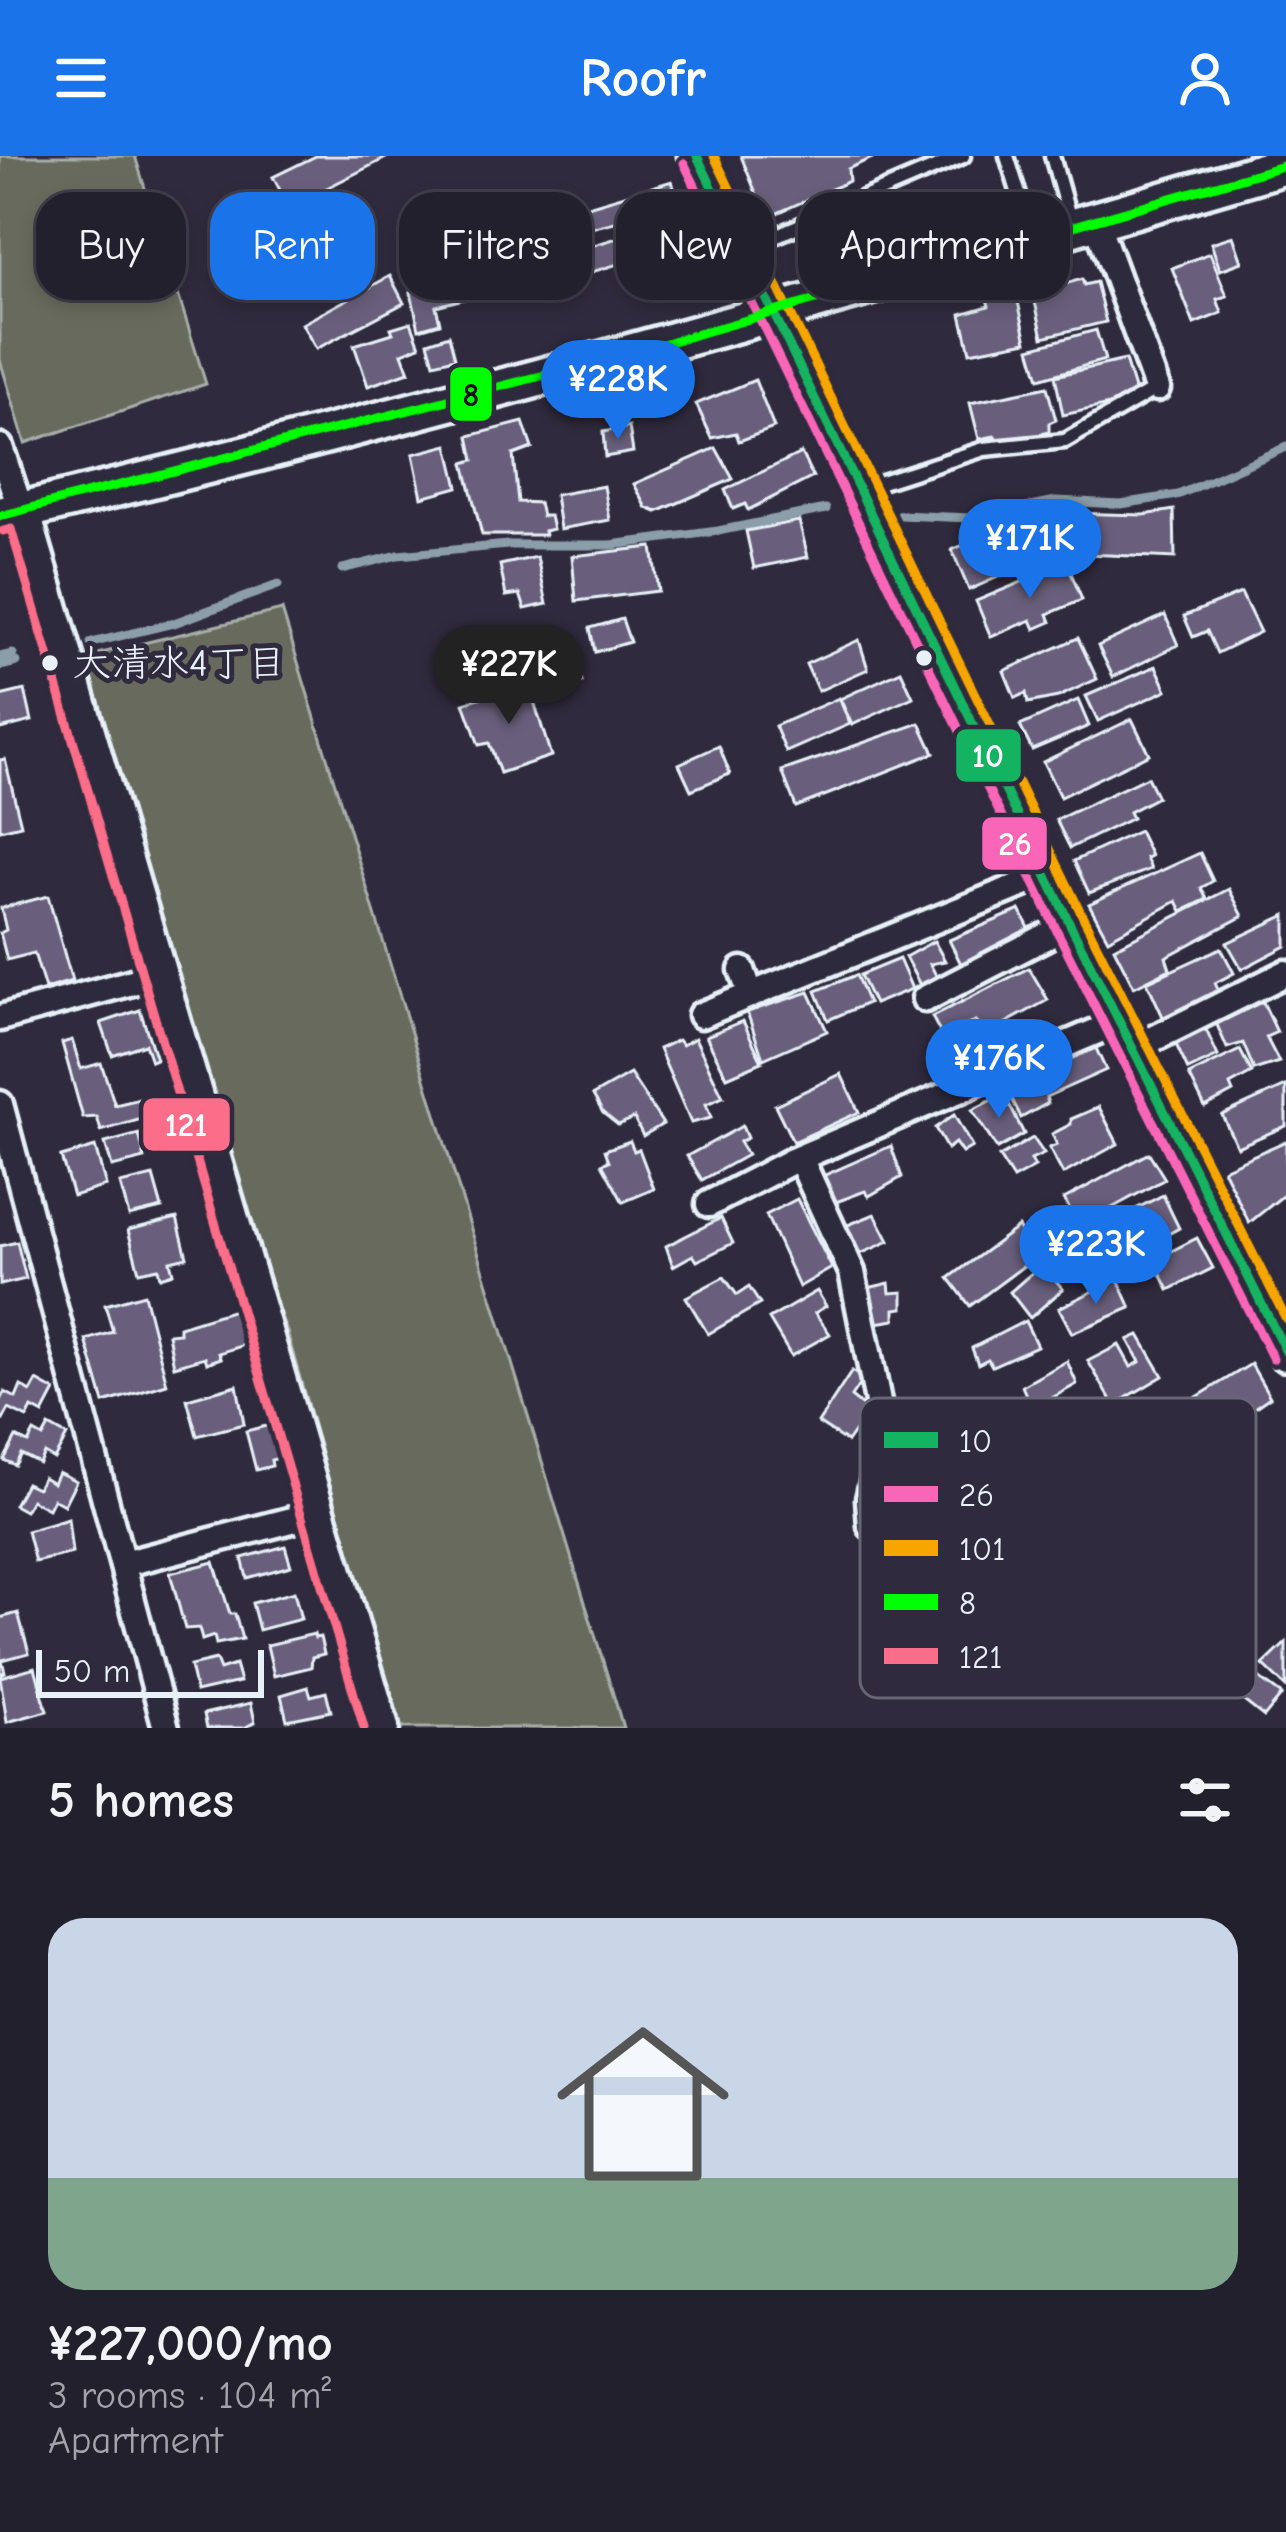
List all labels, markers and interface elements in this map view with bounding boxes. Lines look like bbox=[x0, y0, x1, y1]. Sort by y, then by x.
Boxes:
icon: menu bbox=[48, 45, 114, 111]
icon: person bbox=[1172, 45, 1238, 111]
text: Roofr bbox=[580, 47, 706, 110]
chip: Buy bbox=[36, 192, 186, 300]
chip: Rent bbox=[210, 192, 375, 300]
chip: Filters bbox=[399, 192, 592, 300]
chip: New bbox=[616, 192, 774, 300]
chip: Apartment bbox=[798, 192, 1070, 300]
pin: ¥228K bbox=[534, 340, 702, 442]
text: ¥228K bbox=[568, 356, 668, 401]
line badge: 8 bbox=[448, 365, 494, 423]
text: 8 bbox=[463, 376, 479, 414]
pin: ¥171K bbox=[946, 499, 1114, 601]
text: ¥171K bbox=[985, 515, 1075, 560]
pin: ¥227K bbox=[425, 625, 593, 727]
place label: 大清水4丁目 bbox=[72, 641, 286, 686]
text: ¥227K bbox=[460, 641, 558, 686]
unlabelled marker bbox=[913, 647, 935, 669]
marker: 大清水4丁目 bbox=[39, 652, 61, 674]
line badge: 10 bbox=[954, 727, 1023, 784]
text: 10 bbox=[972, 737, 1004, 775]
line badge: 26 bbox=[980, 815, 1049, 872]
text: 26 bbox=[998, 825, 1032, 863]
pin: ¥176K bbox=[915, 1019, 1083, 1121]
text: ¥176K bbox=[953, 1035, 1045, 1080]
line badge: 121 bbox=[141, 1096, 232, 1153]
text: 121 bbox=[165, 1106, 207, 1144]
pin: ¥223K bbox=[1012, 1205, 1180, 1307]
text: ¥223K bbox=[1046, 1221, 1146, 1266]
legend bbox=[860, 1398, 1256, 1698]
text: 10 bbox=[959, 1422, 992, 1460]
text: 26 bbox=[959, 1476, 994, 1514]
text: 101 bbox=[959, 1530, 1005, 1568]
text: 8 bbox=[959, 1584, 976, 1622]
text: 121 bbox=[959, 1638, 1002, 1676]
scale bar bbox=[36, 1644, 264, 1697]
text: 50 m bbox=[54, 1652, 130, 1690]
icon: filters bbox=[1172, 1767, 1238, 1833]
text: 5 homes bbox=[48, 1771, 234, 1830]
icon: home bbox=[535, 1996, 751, 2212]
text: ¥227,000/mo bbox=[48, 2314, 333, 2373]
text: 3 rooms · 104 m² bbox=[48, 2373, 331, 2418]
text: Apartment bbox=[48, 2418, 223, 2463]

